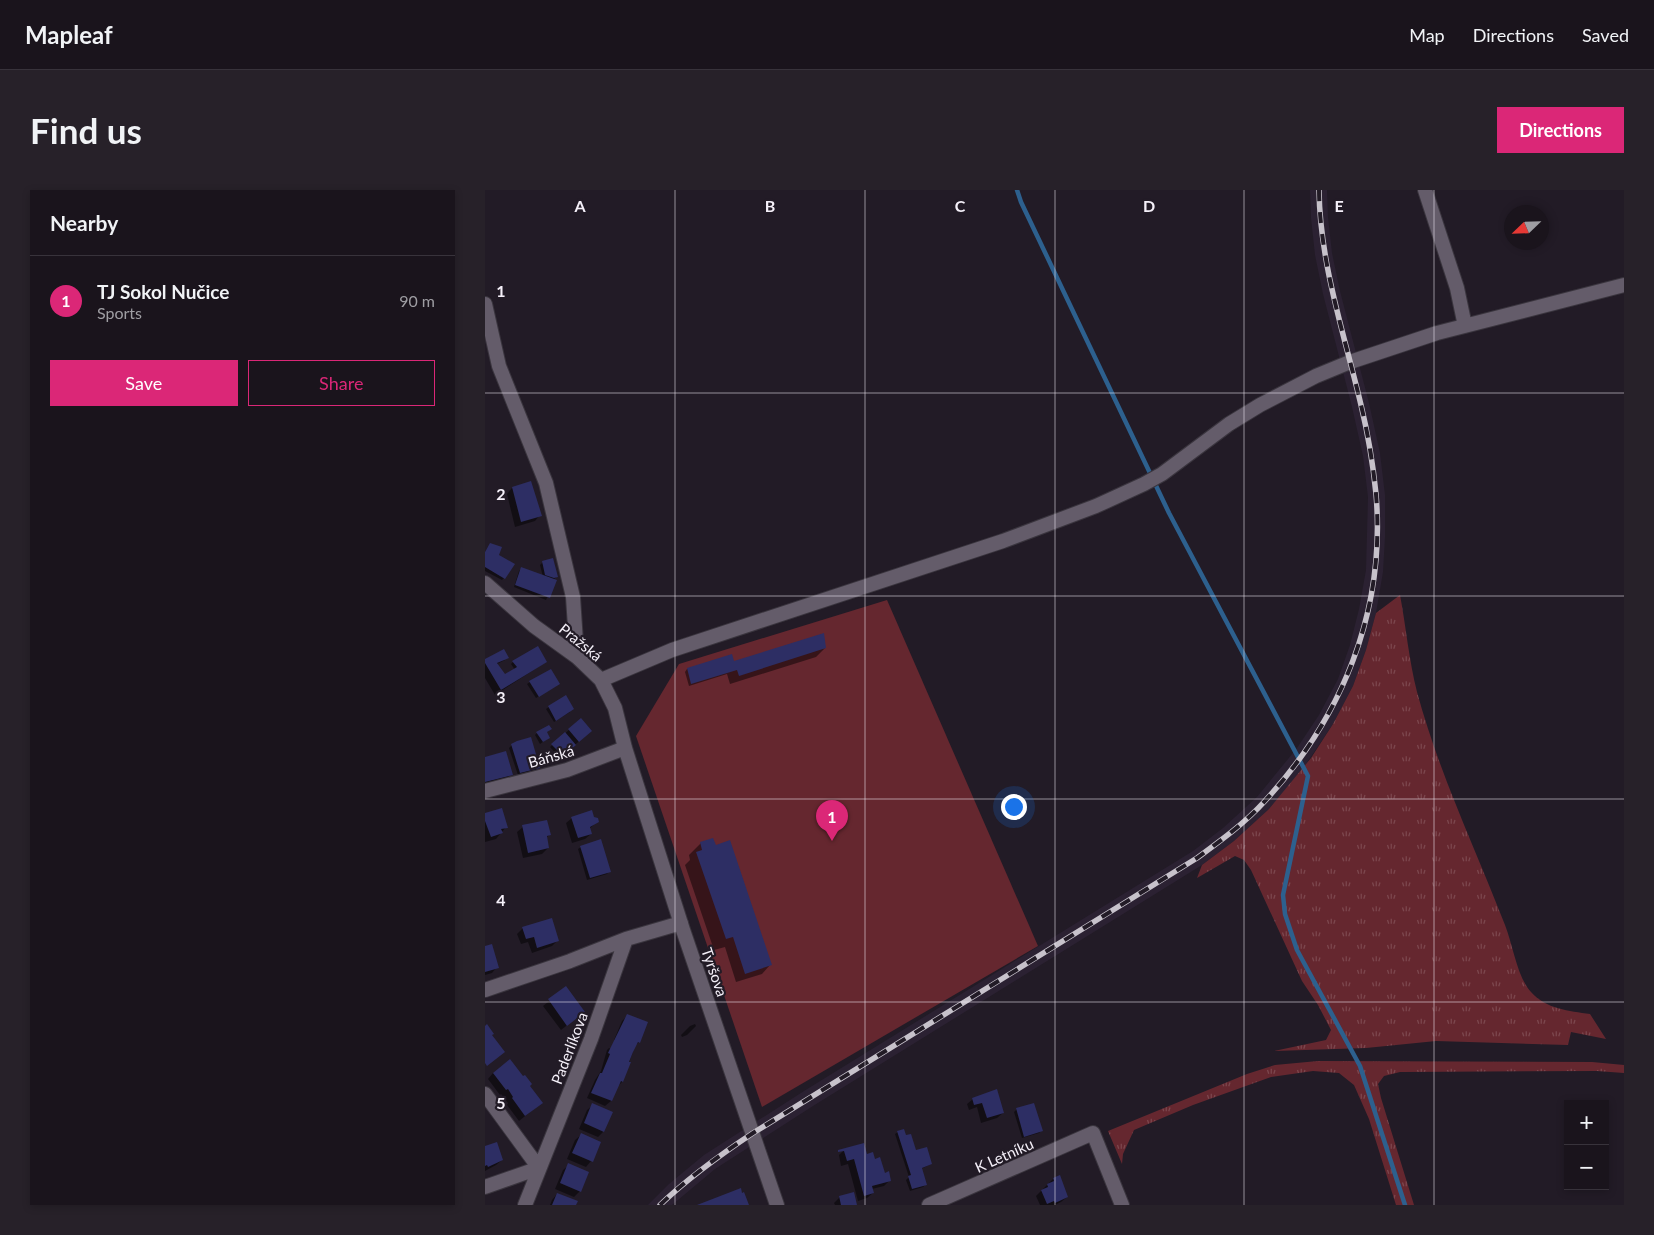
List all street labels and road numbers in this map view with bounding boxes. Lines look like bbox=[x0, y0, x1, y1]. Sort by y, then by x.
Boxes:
street label: Pražská bbox=[556, 619, 606, 665]
street label: Báňská bbox=[526, 741, 576, 771]
street label: Tyršova bbox=[698, 945, 732, 999]
street label: Paderlíkova bbox=[547, 1009, 591, 1087]
street label: K Letníku bbox=[972, 1134, 1036, 1176]

